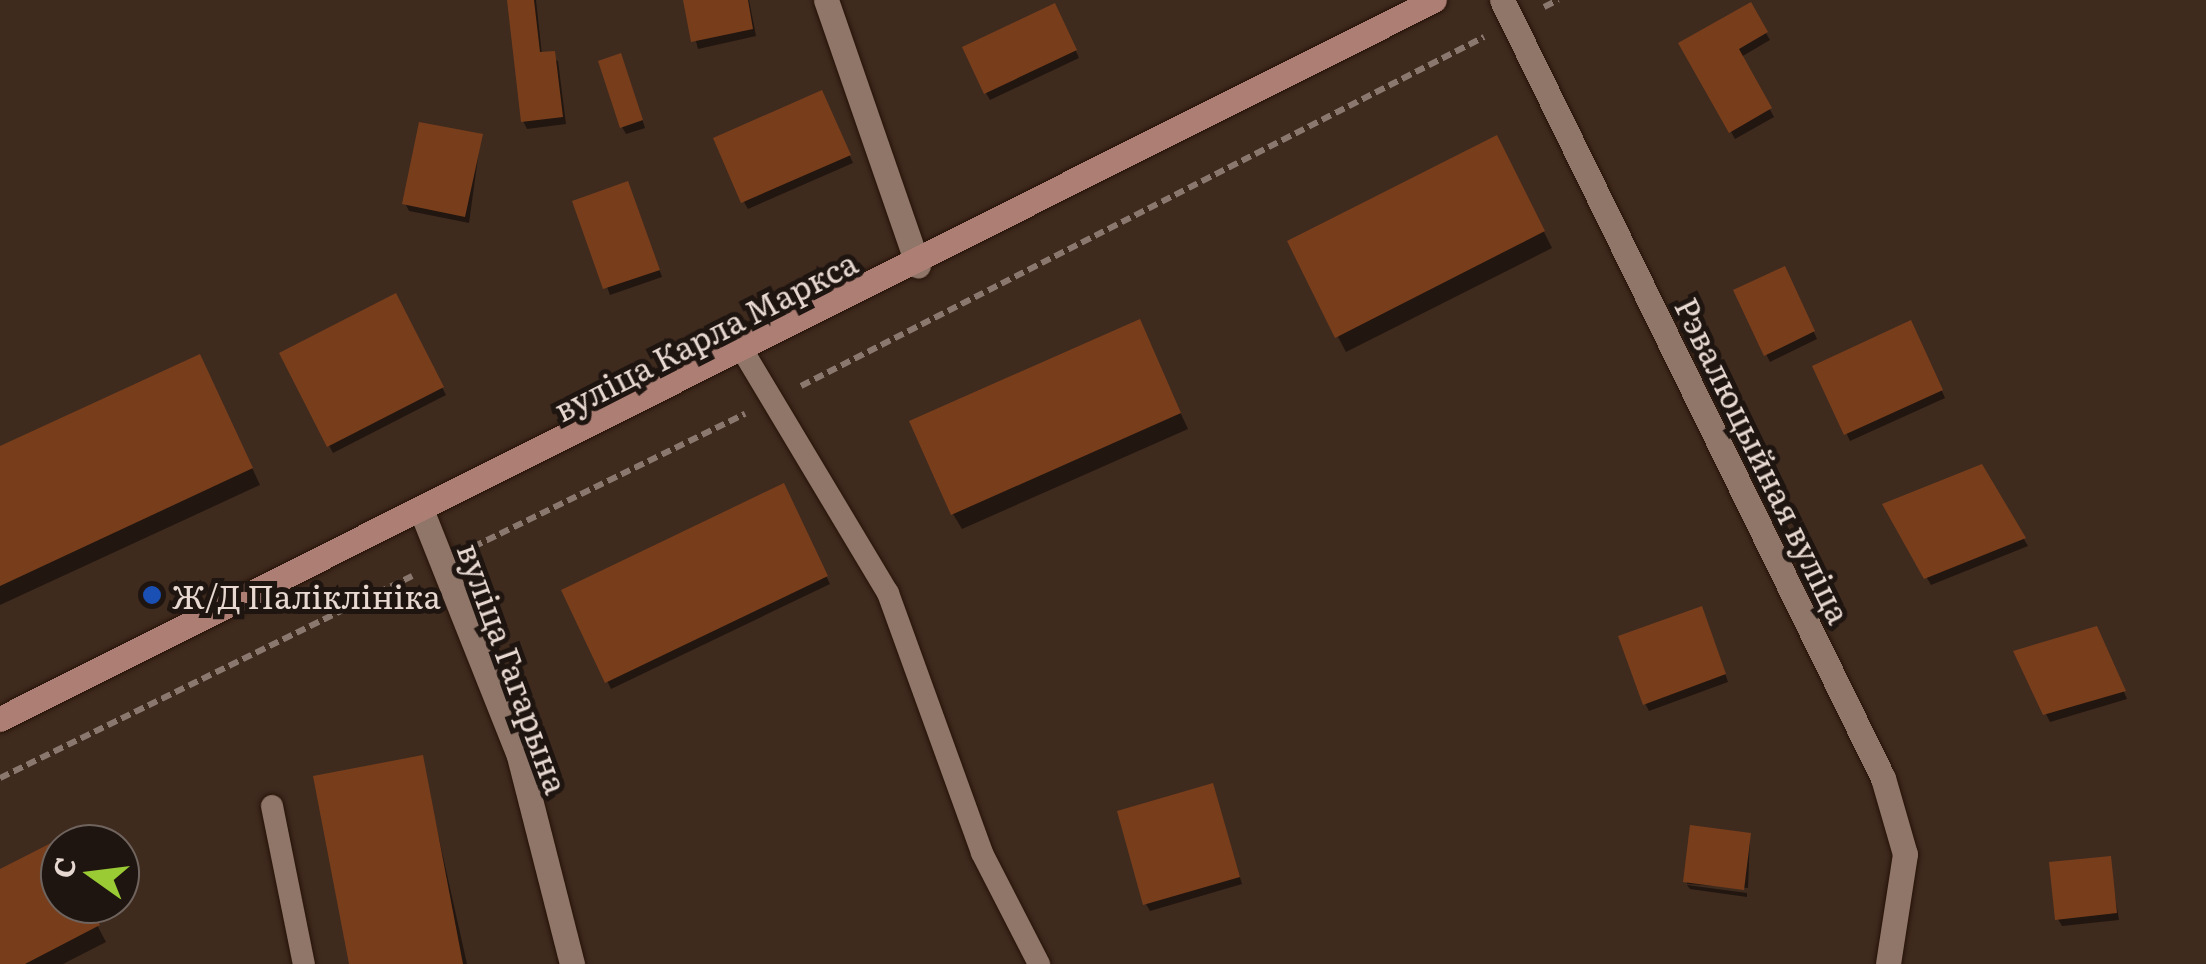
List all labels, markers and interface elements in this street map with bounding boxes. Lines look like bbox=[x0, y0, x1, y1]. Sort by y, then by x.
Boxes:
street label: вуліца Карла Маркса bbox=[547, 242, 863, 428]
street label: Рэвалюцыйная вуліца bbox=[1668, 291, 1860, 629]
street label: вуліца Гагарына bbox=[451, 538, 577, 798]
place label: Ж/Д Паліклініка bbox=[172, 576, 441, 614]
marker: Ж/Д Паліклініка bbox=[141, 584, 163, 606]
north arrow bbox=[40, 824, 140, 924]
text: С bbox=[40, 853, 86, 882]

